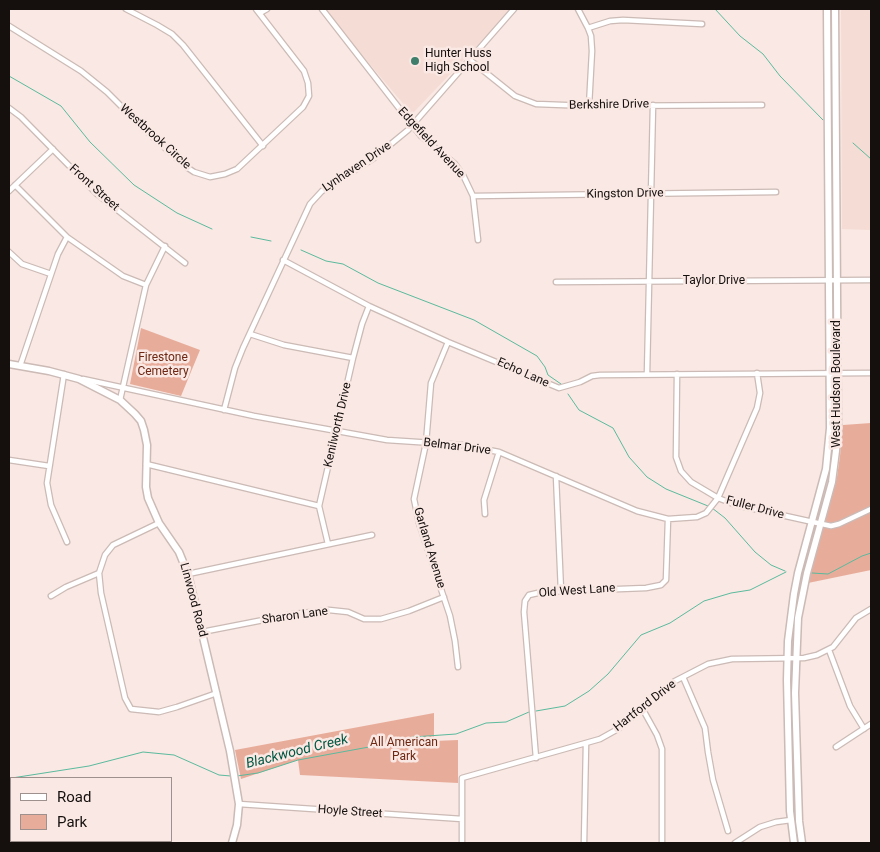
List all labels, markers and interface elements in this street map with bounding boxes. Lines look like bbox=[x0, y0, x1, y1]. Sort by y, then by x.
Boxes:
place label: Hunter Huss High School bbox=[425, 47, 492, 75]
marker: Hunter Huss High School bbox=[409, 55, 421, 67]
street label: Berkshire Drive bbox=[569, 97, 649, 113]
street label: Westbrook Circle bbox=[117, 101, 193, 173]
street label: Edgefield Avenue bbox=[395, 105, 467, 181]
street label: Lynhaven Drive bbox=[320, 139, 394, 195]
street label: Front Street bbox=[66, 162, 122, 214]
street label: Kingston Drive bbox=[586, 186, 664, 202]
street label: Taylor Drive bbox=[683, 274, 745, 288]
street label: West Hudson Boulevard bbox=[830, 320, 844, 448]
park label: Firestone Cemetery bbox=[137, 351, 189, 379]
street label: Echo Lane bbox=[495, 355, 551, 391]
street label: Kenilworth Drive bbox=[321, 381, 355, 469]
street label: Belmar Drive bbox=[422, 436, 492, 458]
street label: Fuller Drive bbox=[724, 493, 786, 523]
street label: Garland Avenue bbox=[410, 506, 448, 590]
street label: Linwood Road bbox=[176, 561, 210, 639]
street label: Old West Lane bbox=[538, 581, 616, 601]
street label: Sharon Lane bbox=[261, 604, 329, 628]
street label: Hartford Drive bbox=[611, 677, 679, 735]
water label: Blackwood Creek bbox=[244, 731, 350, 773]
park label: All American Park bbox=[370, 736, 438, 764]
legend bbox=[10, 777, 172, 842]
text: Road bbox=[57, 788, 91, 806]
street label: Hoyle Street bbox=[317, 803, 383, 821]
text: Park bbox=[57, 813, 87, 831]

